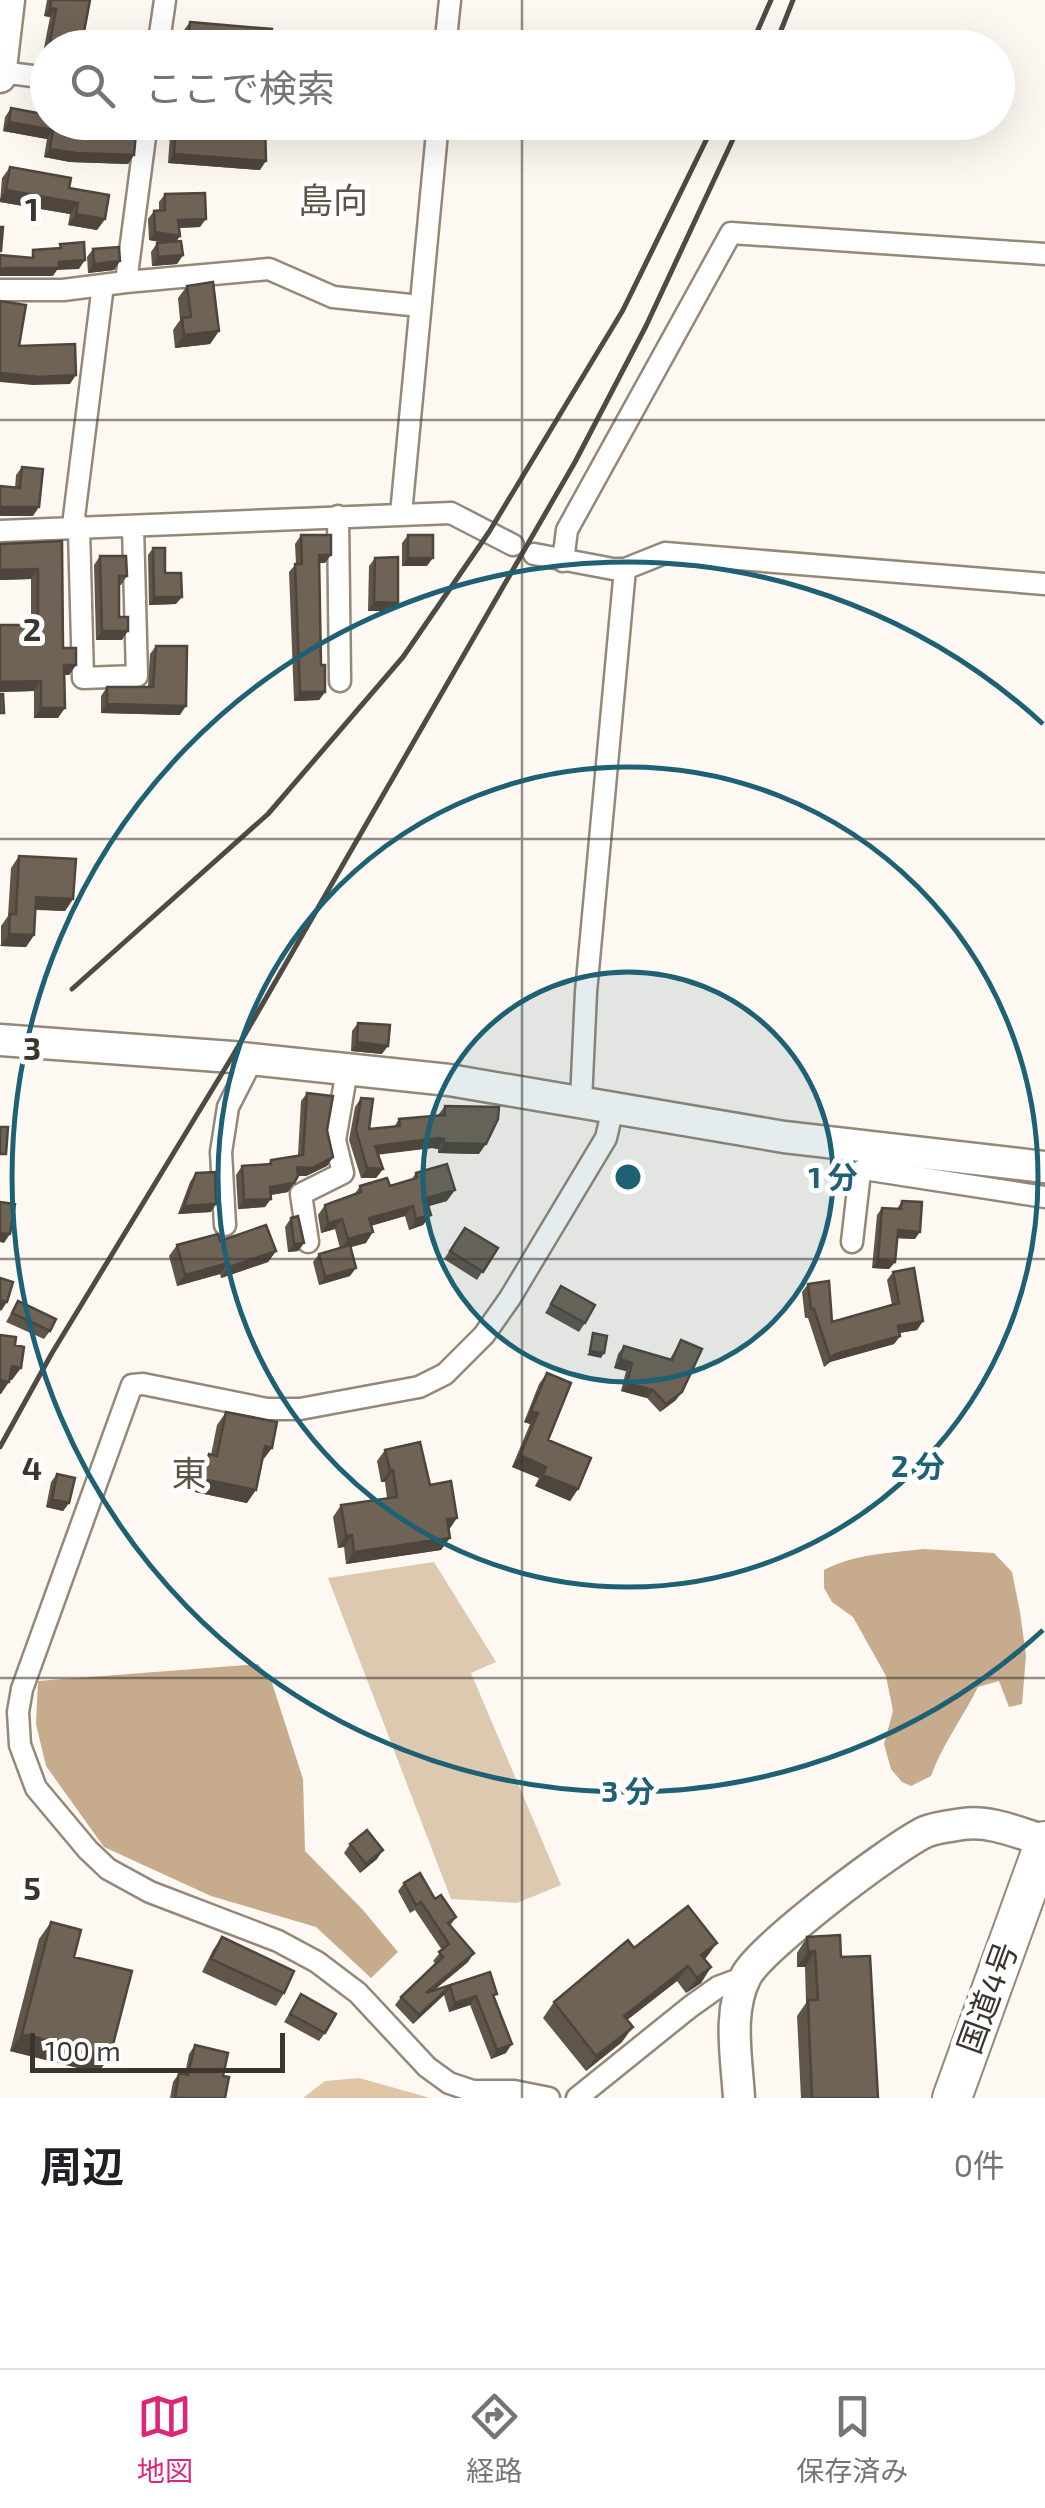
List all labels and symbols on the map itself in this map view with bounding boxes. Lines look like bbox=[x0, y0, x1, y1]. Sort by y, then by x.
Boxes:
district label: 島向 bbox=[298, 178, 368, 220]
text: 1 bbox=[25, 189, 39, 227]
text: 2 bbox=[23, 609, 41, 647]
text: 3 bbox=[23, 1028, 41, 1066]
text: 1 分 bbox=[808, 1158, 858, 1194]
centre of rings bbox=[610, 1159, 646, 1195]
text: 2 分 bbox=[891, 1447, 945, 1483]
text: 4 bbox=[22, 1448, 42, 1486]
district label: 東 bbox=[171, 1451, 207, 1493]
text: 3 分 bbox=[601, 1772, 655, 1808]
text: 5 bbox=[23, 1868, 41, 1906]
street label: 国道4号 bbox=[948, 1936, 1024, 2058]
scale bar bbox=[30, 2028, 285, 2072]

